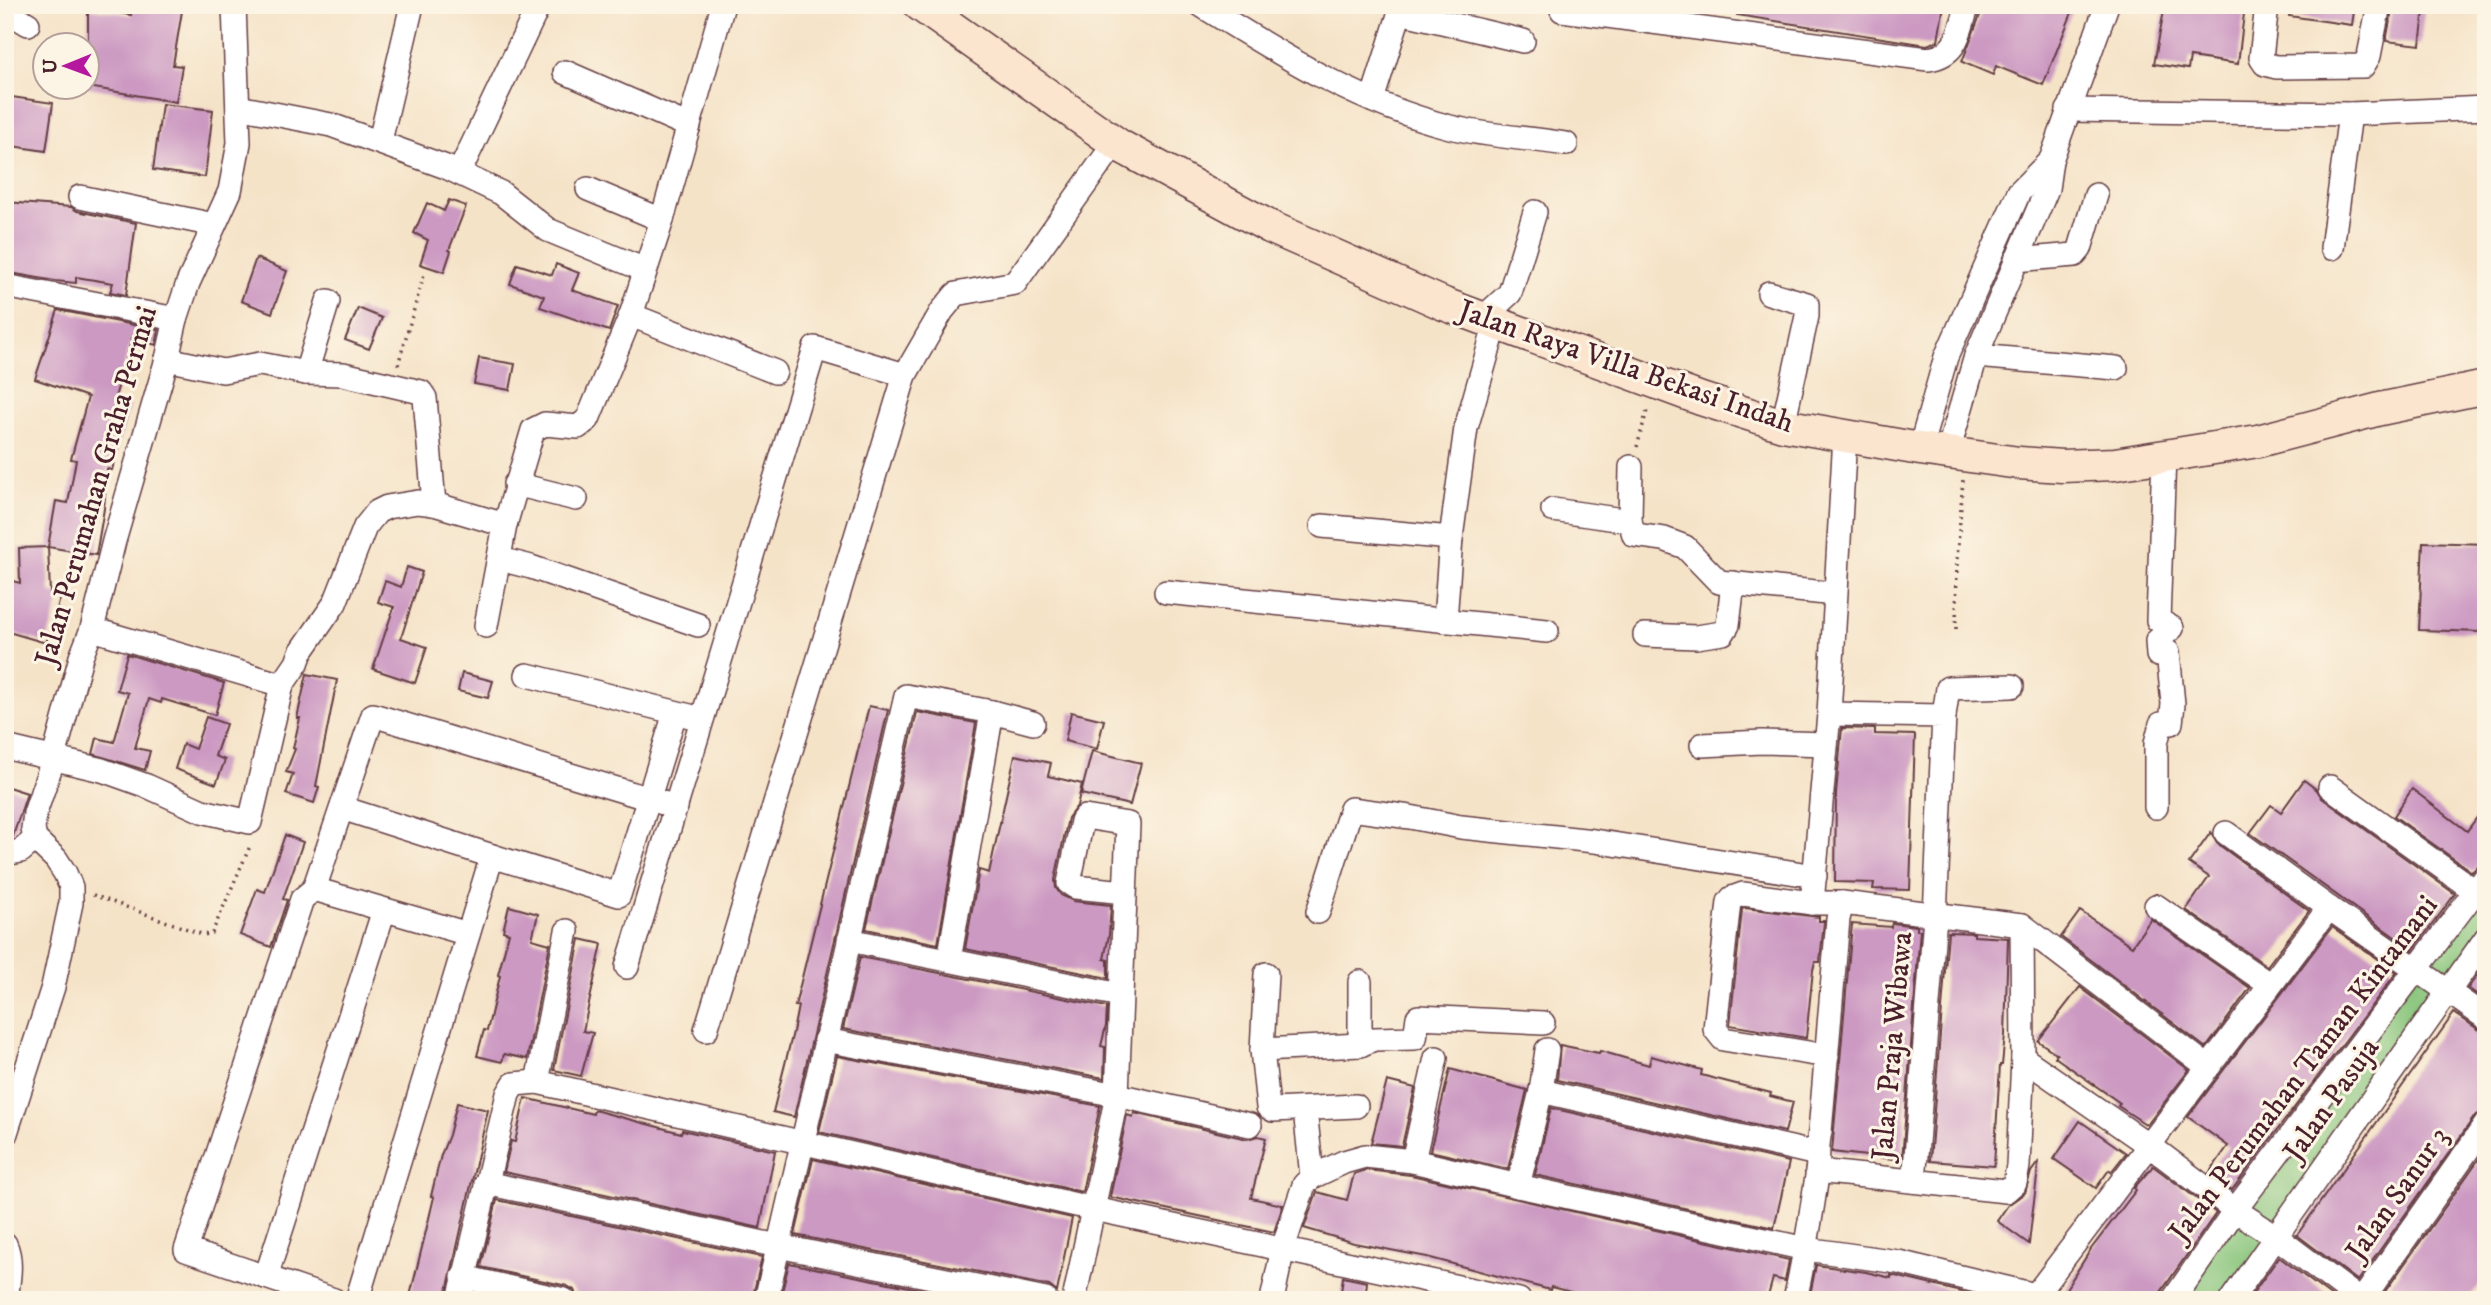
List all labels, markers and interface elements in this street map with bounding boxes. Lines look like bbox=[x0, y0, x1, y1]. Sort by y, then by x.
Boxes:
north arrow bbox=[32, 32, 102, 102]
text: U bbox=[39, 58, 62, 74]
street label: Jalan Raya Villa Bekasi Indah bbox=[1451, 291, 1799, 442]
street label: Jalan Perumahan Graha Permai bbox=[27, 302, 166, 673]
street label: Jalan Perumahan Taman Kintamani bbox=[2160, 888, 2446, 1252]
street label: Jalan Praja Wibawa bbox=[1864, 930, 1921, 1165]
street label: Jalan Pasuja bbox=[2274, 1031, 2388, 1171]
street label: Jalan Sanur 3 bbox=[2337, 1120, 2458, 1271]

